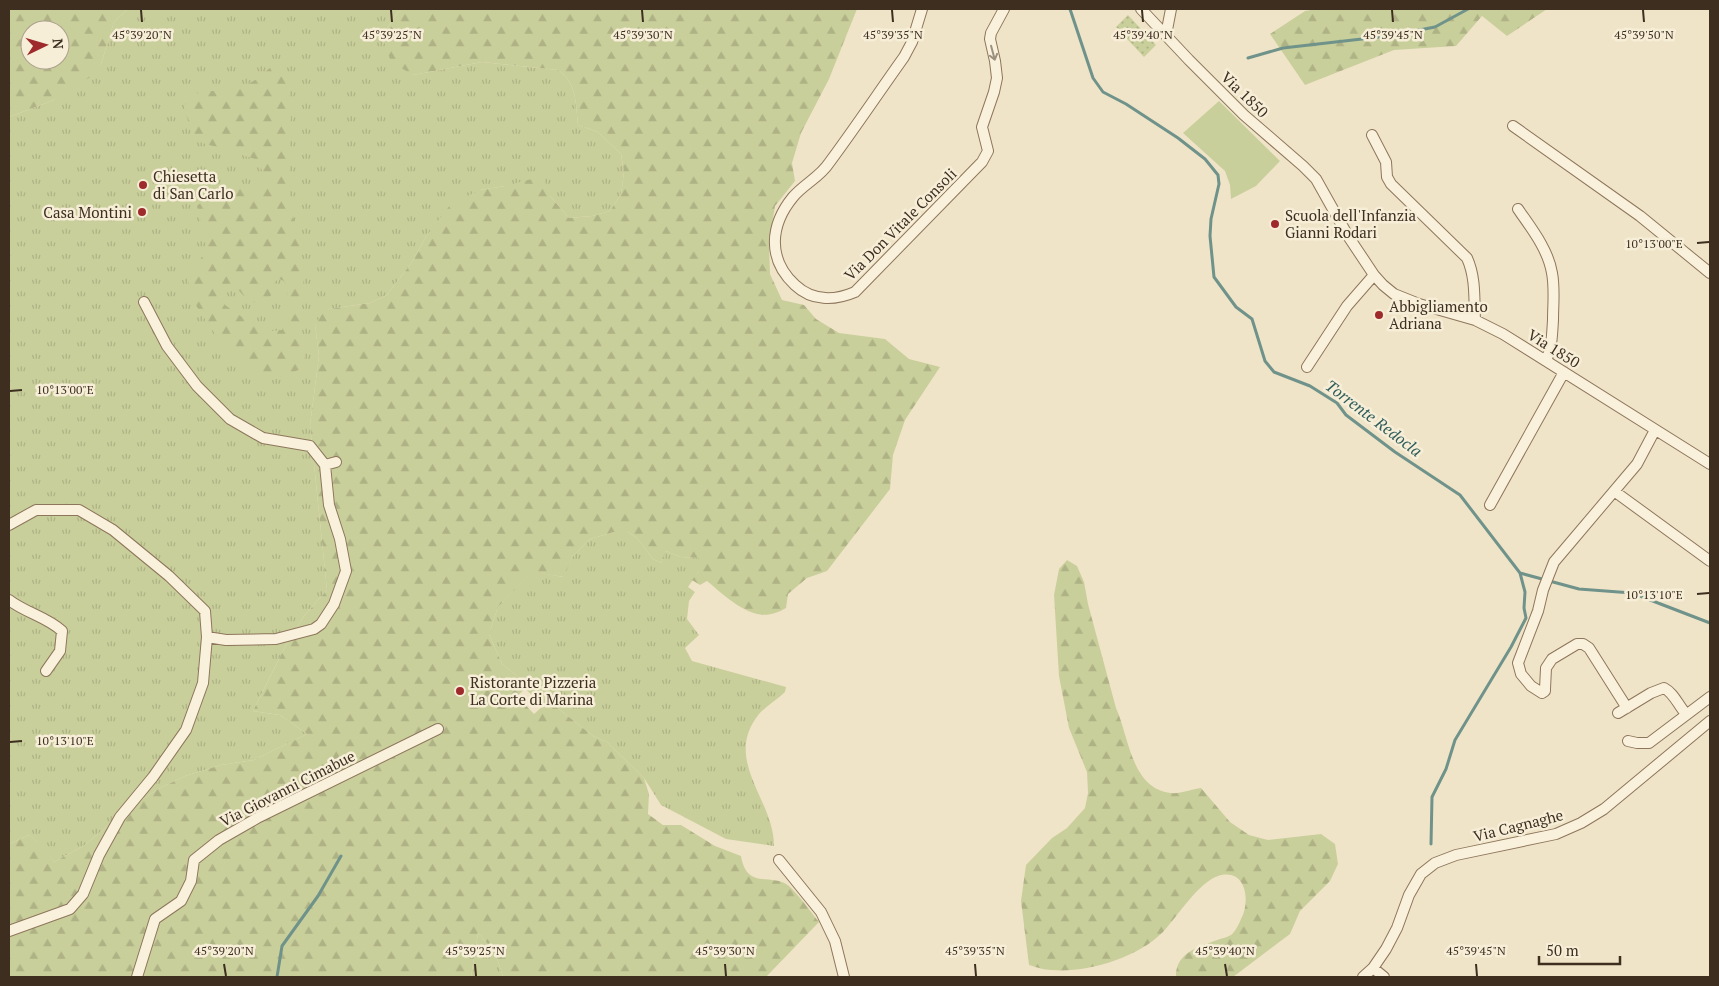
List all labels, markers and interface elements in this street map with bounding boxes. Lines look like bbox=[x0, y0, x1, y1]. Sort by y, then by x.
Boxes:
north arrow bbox=[20, 20, 70, 70]
text: 45°39'20"N bbox=[112, 27, 172, 42]
text: 45°39'25"N bbox=[362, 27, 422, 42]
text: 45°39'30"N bbox=[613, 27, 673, 42]
text: 45°39'35"N bbox=[863, 27, 923, 42]
text: 45°39'40"N bbox=[1113, 27, 1173, 42]
text: 45°39'45"N bbox=[1363, 27, 1423, 42]
text: 45°39'50"N bbox=[1614, 27, 1674, 42]
text: N bbox=[49, 38, 68, 50]
one-way arrow bbox=[989, 45, 998, 61]
street label: Via 1850 bbox=[1217, 67, 1273, 121]
street label: Via Don Vitale Consoli bbox=[840, 164, 960, 284]
place label: Chiesetta di San Carlo bbox=[153, 166, 233, 203]
marker: Chiesetta di San Carlo bbox=[137, 179, 149, 191]
place label: Casa Montini bbox=[43, 202, 132, 222]
place label: Scuola dell'Infanzia Gianni Rodari bbox=[1285, 205, 1417, 242]
marker: Casa Montini bbox=[136, 206, 148, 218]
marker: Scuola dell'Infanzia Gianni Rodari bbox=[1269, 218, 1281, 230]
text: 10°13'00"E bbox=[1625, 236, 1683, 251]
place label: Abbigliamento Adriana bbox=[1389, 296, 1488, 333]
marker: Abbigliamento Adriana bbox=[1373, 309, 1385, 321]
street label: Via 1850 bbox=[1524, 324, 1584, 372]
water label: Torrente Redocla bbox=[1321, 374, 1427, 462]
text: 10°13'00"E bbox=[36, 382, 94, 397]
text: 10°13'10"E bbox=[1625, 587, 1683, 602]
place label: Ristorante Pizzeria La Corte di Marina bbox=[470, 672, 597, 709]
marker: Ristorante Pizzeria La Corte di Marina bbox=[454, 685, 466, 697]
text: 10°13'10"E bbox=[36, 733, 94, 748]
street label: Via Giovanni Cimabue bbox=[216, 745, 358, 831]
street label: Via Cagnaghe bbox=[1471, 804, 1565, 846]
scale bar bbox=[1539, 934, 1620, 966]
text: 50 m bbox=[1546, 940, 1579, 960]
text: 45°39'20"N bbox=[194, 943, 254, 958]
text: 45°39'25"N bbox=[445, 943, 505, 958]
text: 45°39'30"N bbox=[695, 943, 755, 958]
text: 45°39'35"N bbox=[945, 943, 1005, 958]
text: 45°39'40"N bbox=[1195, 943, 1255, 958]
text: 45°39'45"N bbox=[1446, 943, 1506, 958]

